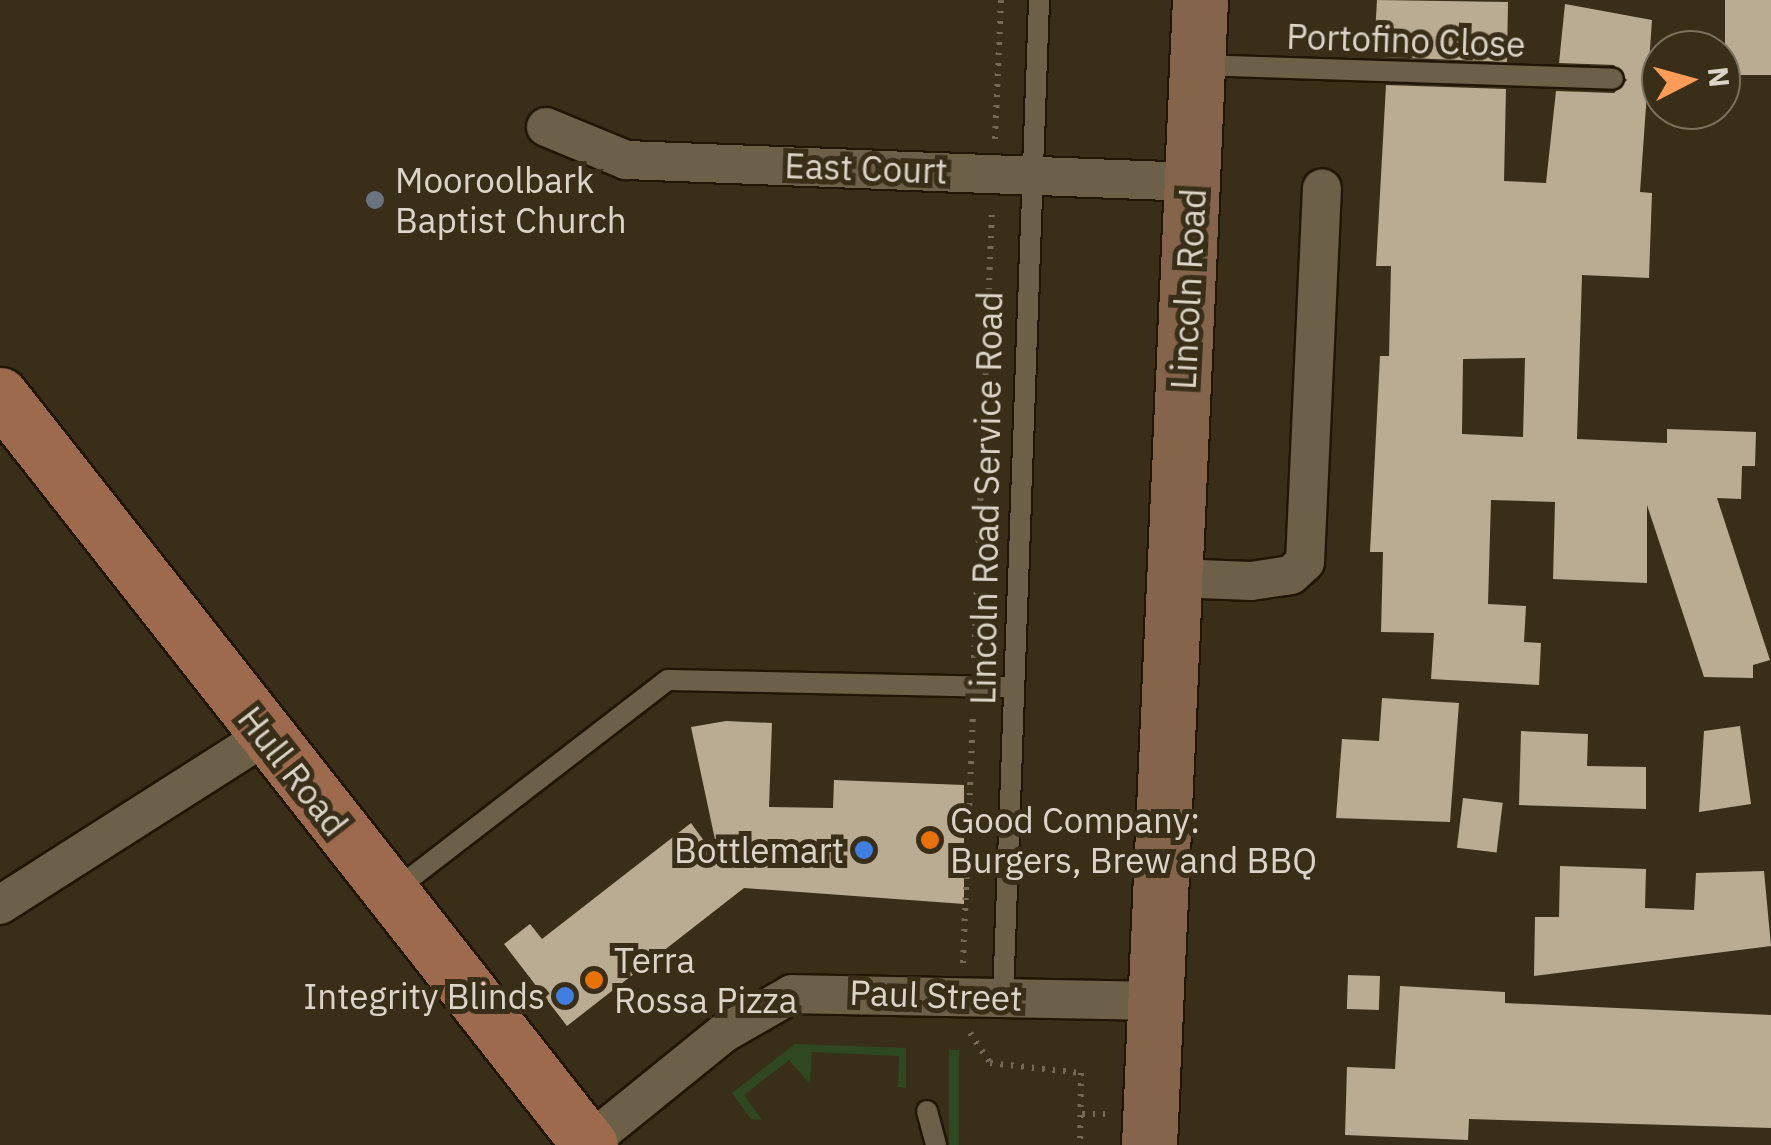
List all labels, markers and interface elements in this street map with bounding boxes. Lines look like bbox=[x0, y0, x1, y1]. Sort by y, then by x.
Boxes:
street label: Portofino Close bbox=[1286, 15, 1526, 65]
north arrow bbox=[1641, 30, 1741, 130]
text: N bbox=[1700, 65, 1739, 89]
street label: East Court bbox=[784, 144, 948, 192]
place label: Mooroolbark Baptist Church bbox=[395, 159, 627, 241]
street label: Lincoln Road bbox=[1162, 187, 1214, 391]
marker: Mooroolbark Baptist Church bbox=[364, 189, 386, 211]
street label: Lincoln Road Service Road bbox=[961, 291, 1011, 705]
street label: Hull Road bbox=[230, 698, 356, 844]
place label: Good Company: Burgers, Brew and BBQ bbox=[950, 799, 1317, 881]
place label: Bottlemart bbox=[674, 829, 844, 871]
marker: Good Company: Burgers, Brew and BBQ bbox=[919, 829, 941, 851]
marker: Bottlemart bbox=[853, 839, 875, 861]
place label: Terra Rossa Pizza bbox=[614, 939, 797, 1021]
marker: Terra Rossa Pizza bbox=[583, 969, 605, 991]
street label: Paul Street bbox=[849, 971, 1023, 1019]
place label: Integrity Blinds bbox=[303, 975, 545, 1017]
marker: Integrity Blinds bbox=[554, 985, 576, 1007]

